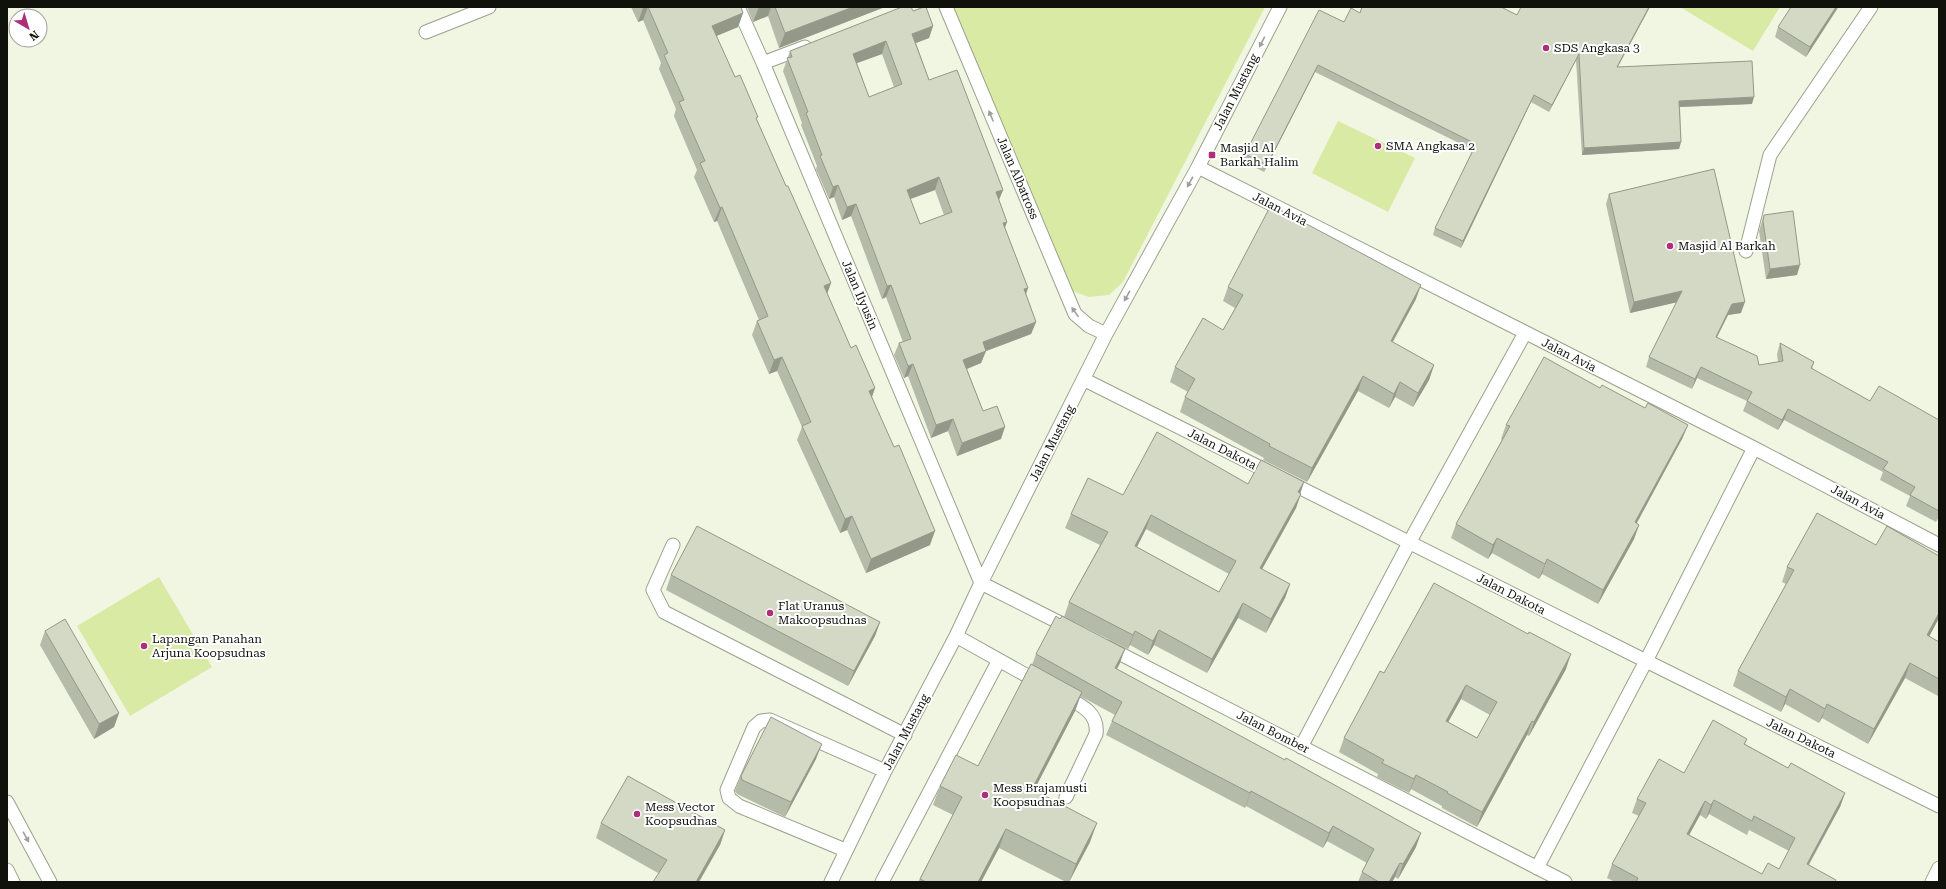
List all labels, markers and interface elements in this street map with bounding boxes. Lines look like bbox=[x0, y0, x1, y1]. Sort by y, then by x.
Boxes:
north arrow bbox=[8, 8, 48, 48]
text: N bbox=[26, 28, 41, 44]
one-way arrow bbox=[1259, 36, 1265, 47]
place label: SDS Angkasa 3 bbox=[1554, 41, 1640, 55]
marker: SDS Angkasa 3 bbox=[1541, 43, 1551, 53]
street label: Jalan Mustang bbox=[1211, 51, 1261, 133]
one-way arrow bbox=[988, 109, 994, 121]
street label: Jalan Albatross bbox=[994, 135, 1042, 222]
place label: SMA Angkasa 2 bbox=[1386, 139, 1475, 153]
place label: Masjid Al Barkah Halim bbox=[1220, 141, 1299, 169]
marker: SMA Angkasa 2 bbox=[1373, 141, 1383, 151]
marker: Masjid Al Barkah Halim bbox=[1207, 150, 1217, 160]
one-way arrow bbox=[1186, 176, 1193, 188]
street label: Jalan Avia bbox=[1250, 189, 1310, 229]
place label: Masjid Al Barkah bbox=[1678, 239, 1776, 253]
marker: Masjid Al Barkah bbox=[1665, 241, 1675, 251]
street label: Jalan Ilyusin bbox=[839, 258, 881, 332]
one-way arrow bbox=[1124, 290, 1131, 302]
one-way arrow bbox=[1072, 307, 1079, 318]
street label: Jalan Avia bbox=[1539, 335, 1599, 375]
street label: Jalan Mustang bbox=[1027, 402, 1077, 484]
street label: Jalan Dakota bbox=[1185, 426, 1259, 473]
street label: Jalan Avia bbox=[1829, 482, 1888, 522]
street label: Jalan Dakota bbox=[1474, 571, 1548, 618]
place label: Flat Uranus Makoopsudnas bbox=[778, 599, 867, 627]
marker: Flat Uranus Makoopsudnas bbox=[765, 608, 775, 618]
place label: Lapangan Panahan Arjuna Koopsudnas bbox=[152, 632, 266, 660]
marker: Lapangan Panahan Arjuna Koopsudnas bbox=[139, 641, 149, 651]
street label: Jalan Mustang bbox=[880, 691, 932, 772]
street label: Jalan Bomber bbox=[1234, 708, 1312, 756]
street label: Jalan Dakota bbox=[1764, 715, 1838, 761]
place label: Mess Brajamusti Koopsudnas bbox=[993, 781, 1087, 809]
marker: Mess Brajamusti Koopsudnas bbox=[980, 790, 990, 800]
place label: Mess Vector Koopsudnas bbox=[645, 800, 717, 828]
marker: Mess Vector Koopsudnas bbox=[632, 809, 642, 819]
one-way arrow bbox=[22, 831, 29, 842]

